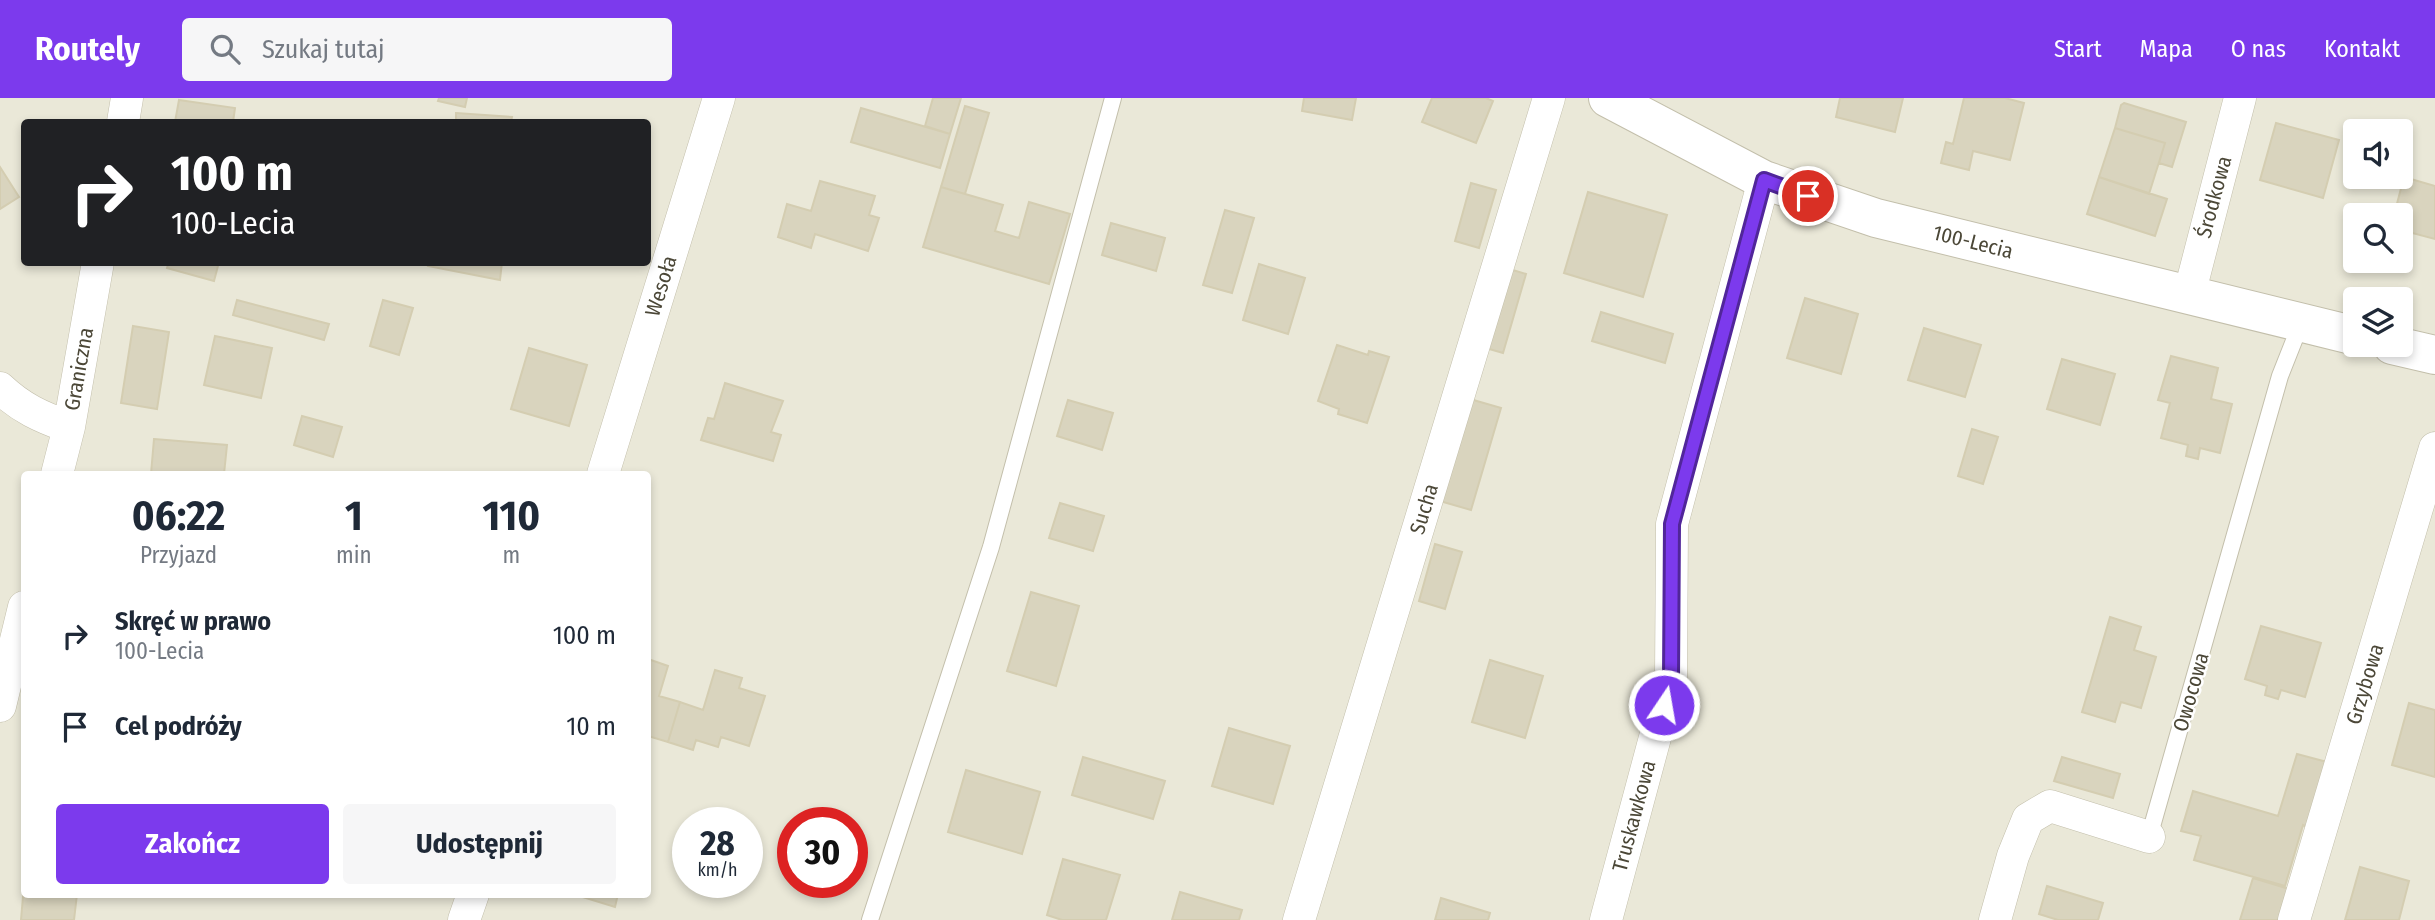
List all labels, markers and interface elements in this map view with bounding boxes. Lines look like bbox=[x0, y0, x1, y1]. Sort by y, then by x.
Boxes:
search box bbox=[182, 18, 672, 81]
text: Routely bbox=[35, 29, 140, 69]
icon: search bbox=[206, 30, 244, 68]
text: Szukaj tutaj bbox=[262, 34, 385, 65]
text: Start bbox=[2054, 35, 2102, 63]
text: Mapa bbox=[2140, 35, 2193, 63]
text: O nas bbox=[2231, 35, 2286, 63]
text: Kontakt bbox=[2324, 35, 2400, 63]
map controls bbox=[2343, 119, 2413, 357]
button: sound bbox=[2343, 119, 2413, 189]
text: 100 m bbox=[171, 144, 293, 203]
icon: right bbox=[56, 147, 147, 238]
street label: Środkowa bbox=[2191, 153, 2237, 241]
pin bbox=[1778, 166, 1838, 226]
icon: arrive bbox=[1789, 177, 1827, 215]
button: search bbox=[2343, 203, 2413, 273]
text: 100-Lecia bbox=[171, 204, 295, 242]
street label: 100-Lecia bbox=[1930, 220, 2016, 264]
street label: Wesoła bbox=[639, 253, 683, 319]
button: layers bbox=[2343, 287, 2413, 357]
street label: Graniczna bbox=[59, 325, 99, 413]
street label: Sucha bbox=[1404, 480, 1444, 538]
text: 06:22 bbox=[132, 491, 225, 541]
text: 1 bbox=[345, 491, 363, 541]
text: 110 bbox=[482, 491, 540, 541]
text: Przyjazd bbox=[140, 541, 217, 569]
text: min bbox=[336, 541, 372, 569]
text: m bbox=[502, 541, 520, 569]
text: Skręć w prawo bbox=[115, 606, 271, 637]
icon: right bbox=[56, 617, 94, 655]
text: 100 m bbox=[553, 620, 616, 651]
text: 100-Lecia bbox=[115, 637, 204, 665]
street label: Grzybowa bbox=[2340, 641, 2390, 727]
street label: Owocowa bbox=[2167, 649, 2215, 735]
position arrow bbox=[1627, 668, 1701, 742]
icon: arrive bbox=[56, 708, 94, 746]
text: Cel podróży bbox=[115, 711, 242, 742]
text: 10 m bbox=[566, 711, 616, 742]
street label: Truskawkowa bbox=[1607, 757, 1661, 875]
button: Zakończ bbox=[56, 804, 329, 884]
button: Udostępnij bbox=[343, 804, 616, 884]
speed limit sign: 30 bbox=[777, 807, 868, 898]
text: 28 bbox=[700, 822, 735, 864]
text: km/h bbox=[697, 859, 738, 881]

